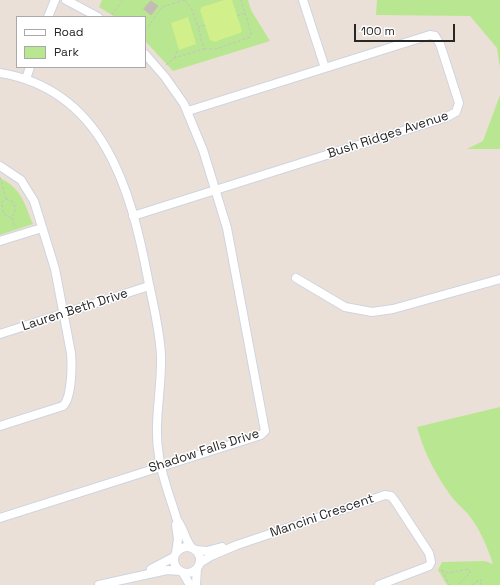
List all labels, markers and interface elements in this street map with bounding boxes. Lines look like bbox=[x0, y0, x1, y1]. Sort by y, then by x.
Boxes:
legend bbox=[16, 16, 146, 68]
scale bar bbox=[356, 16, 457, 42]
text: 100 m bbox=[361, 23, 395, 39]
text: Road bbox=[54, 24, 83, 40]
text: Park bbox=[54, 44, 79, 60]
street label: Bush Ridges Avenue bbox=[325, 108, 451, 162]
street label: Lauren Beth Drive bbox=[20, 286, 130, 334]
street label: Shadow Falls Drive bbox=[147, 426, 261, 476]
street label: Mancini Crescent bbox=[268, 491, 376, 541]

